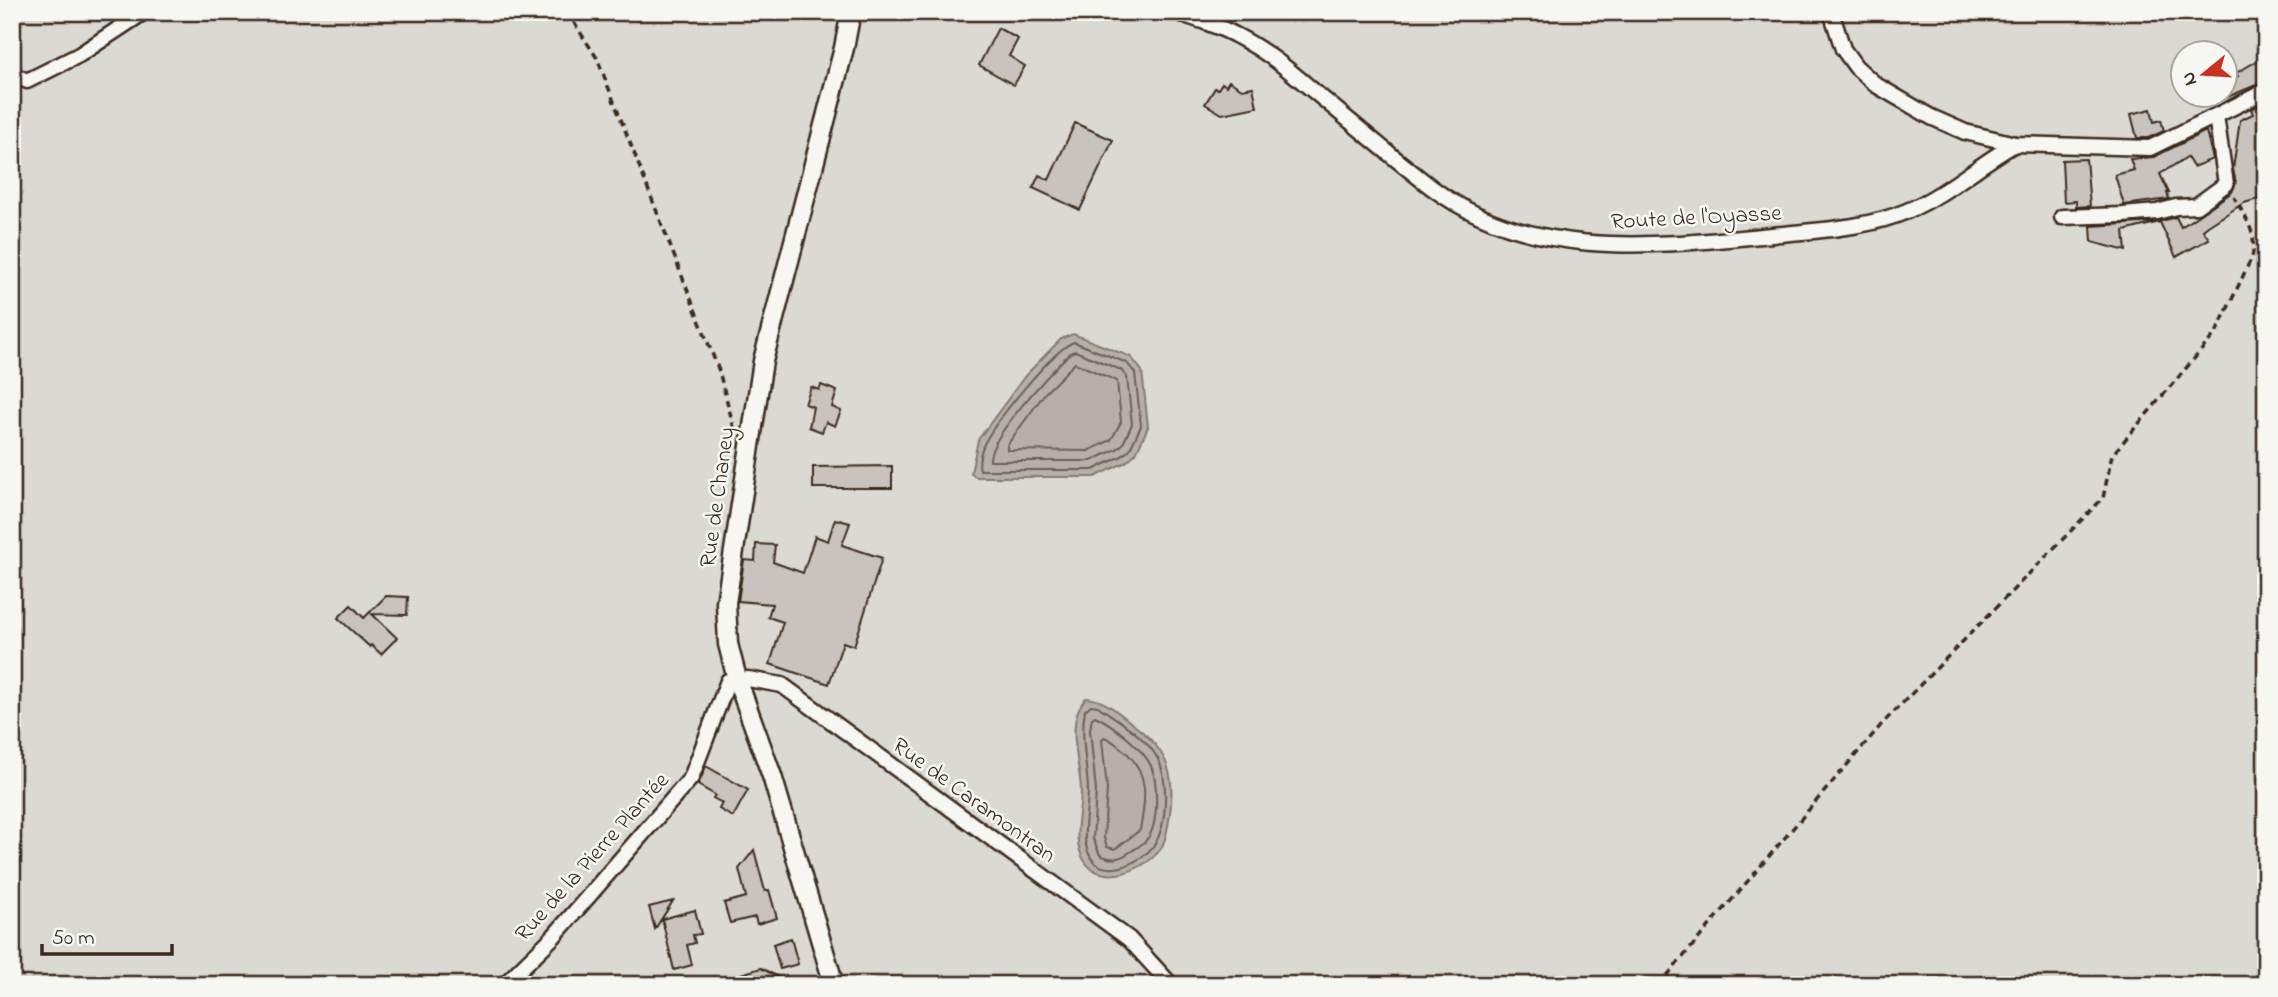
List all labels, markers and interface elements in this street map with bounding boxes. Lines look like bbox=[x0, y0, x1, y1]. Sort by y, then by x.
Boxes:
north arrow bbox=[2170, 38, 2240, 108]
text: N bbox=[2175, 68, 2205, 89]
street label: Route de l'Oyasse bbox=[1610, 198, 1783, 241]
street label: Rue de Chaney bbox=[692, 425, 747, 570]
street label: Rue de Caramontran bbox=[885, 730, 1062, 872]
street label: Rue de la Pierre Plantée bbox=[508, 765, 678, 950]
scale bar bbox=[42, 913, 172, 957]
text: 50 m bbox=[52, 924, 95, 954]

